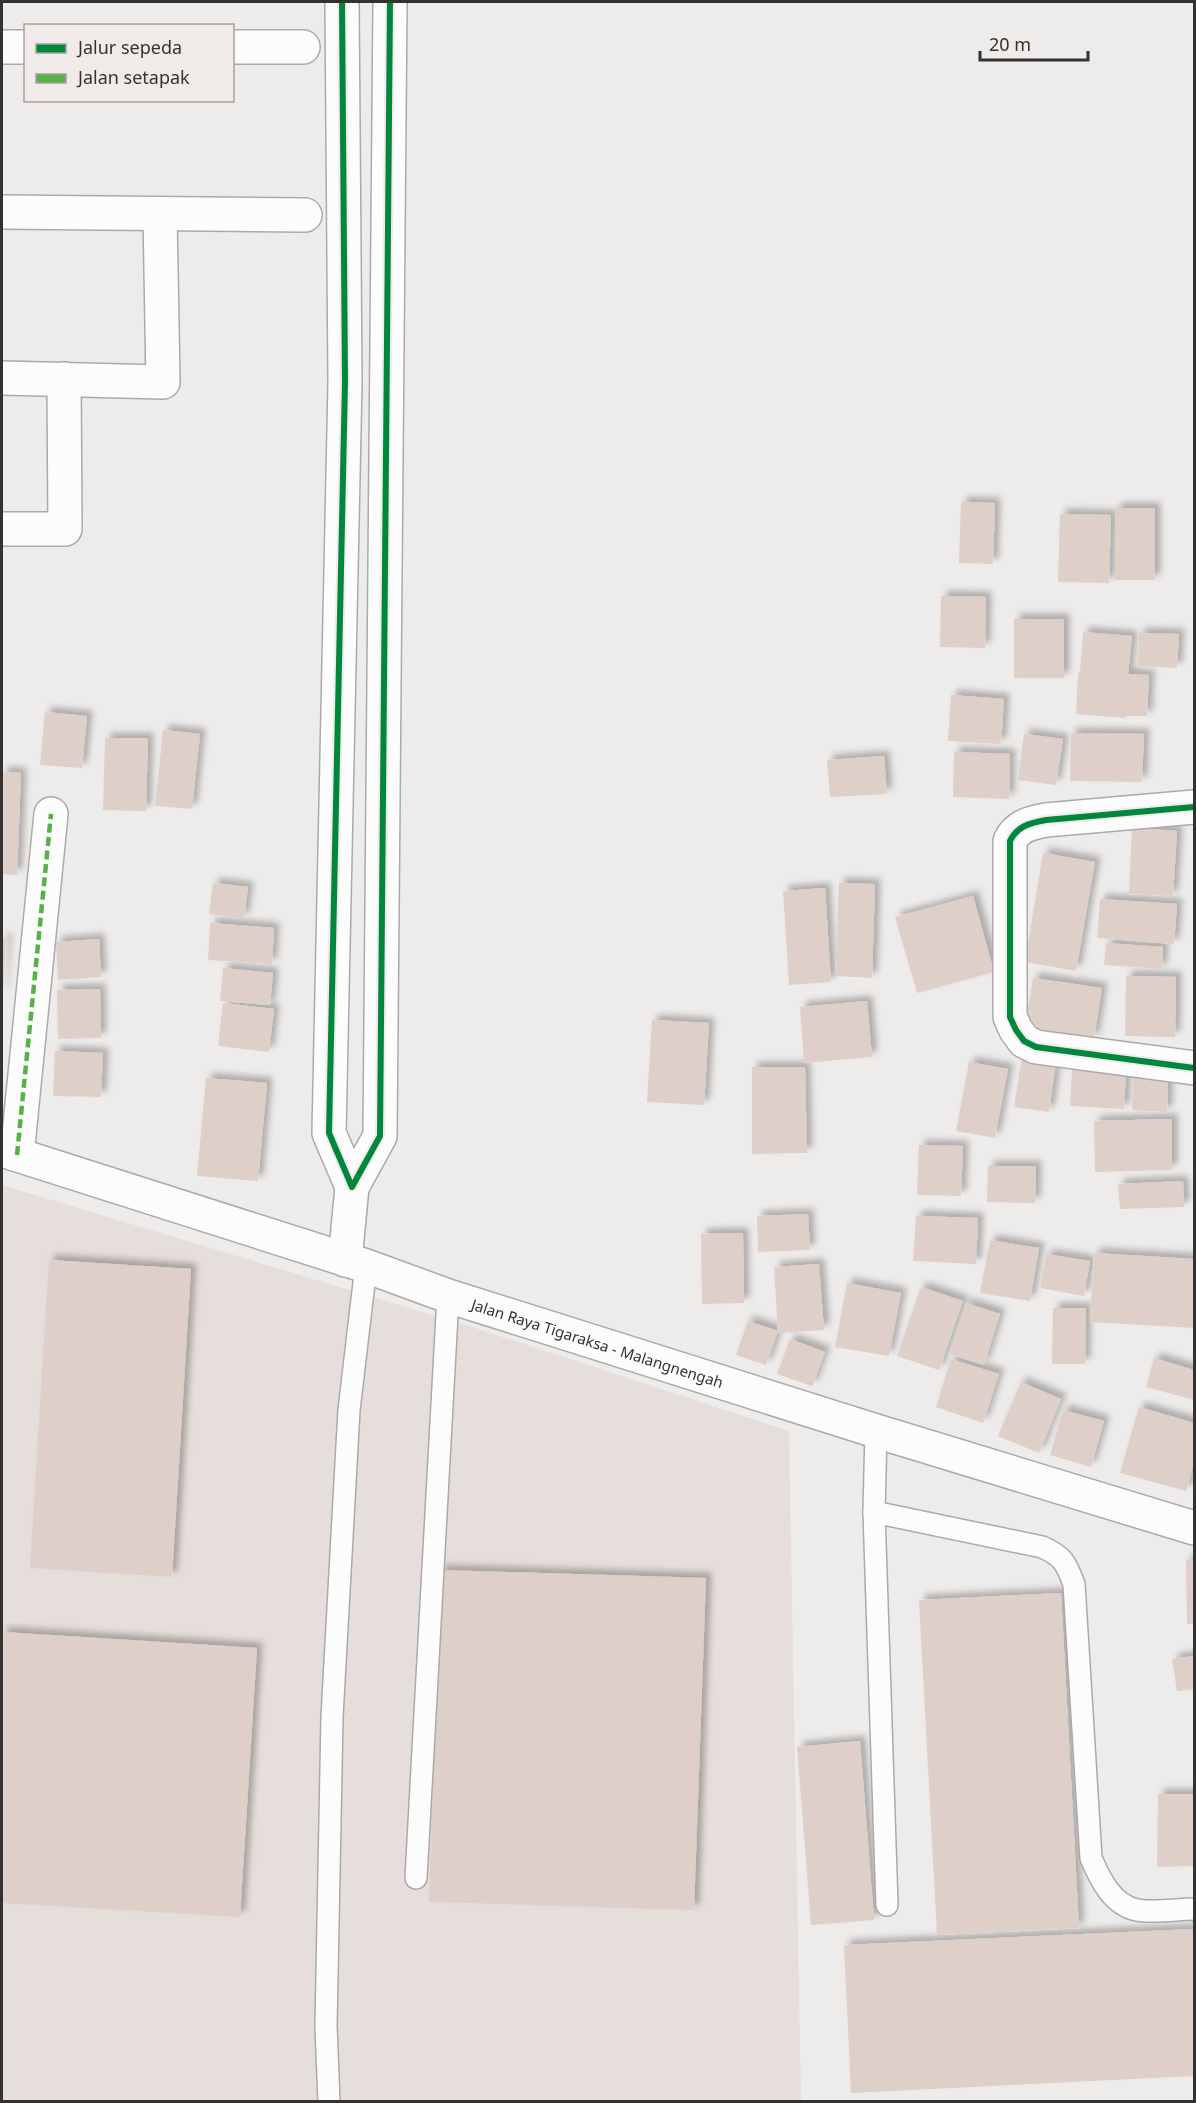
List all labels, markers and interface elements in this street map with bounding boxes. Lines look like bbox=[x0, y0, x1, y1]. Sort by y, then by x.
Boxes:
legend bbox=[24, 24, 234, 102]
scale bar bbox=[980, 24, 1088, 62]
text: 20 m bbox=[989, 32, 1031, 56]
text: Jalur sepeda bbox=[76, 35, 182, 59]
text: Jalan setapak bbox=[76, 65, 190, 89]
street label: Jalan Raya Tigaraksa - Malangnengah bbox=[467, 1293, 726, 1392]

